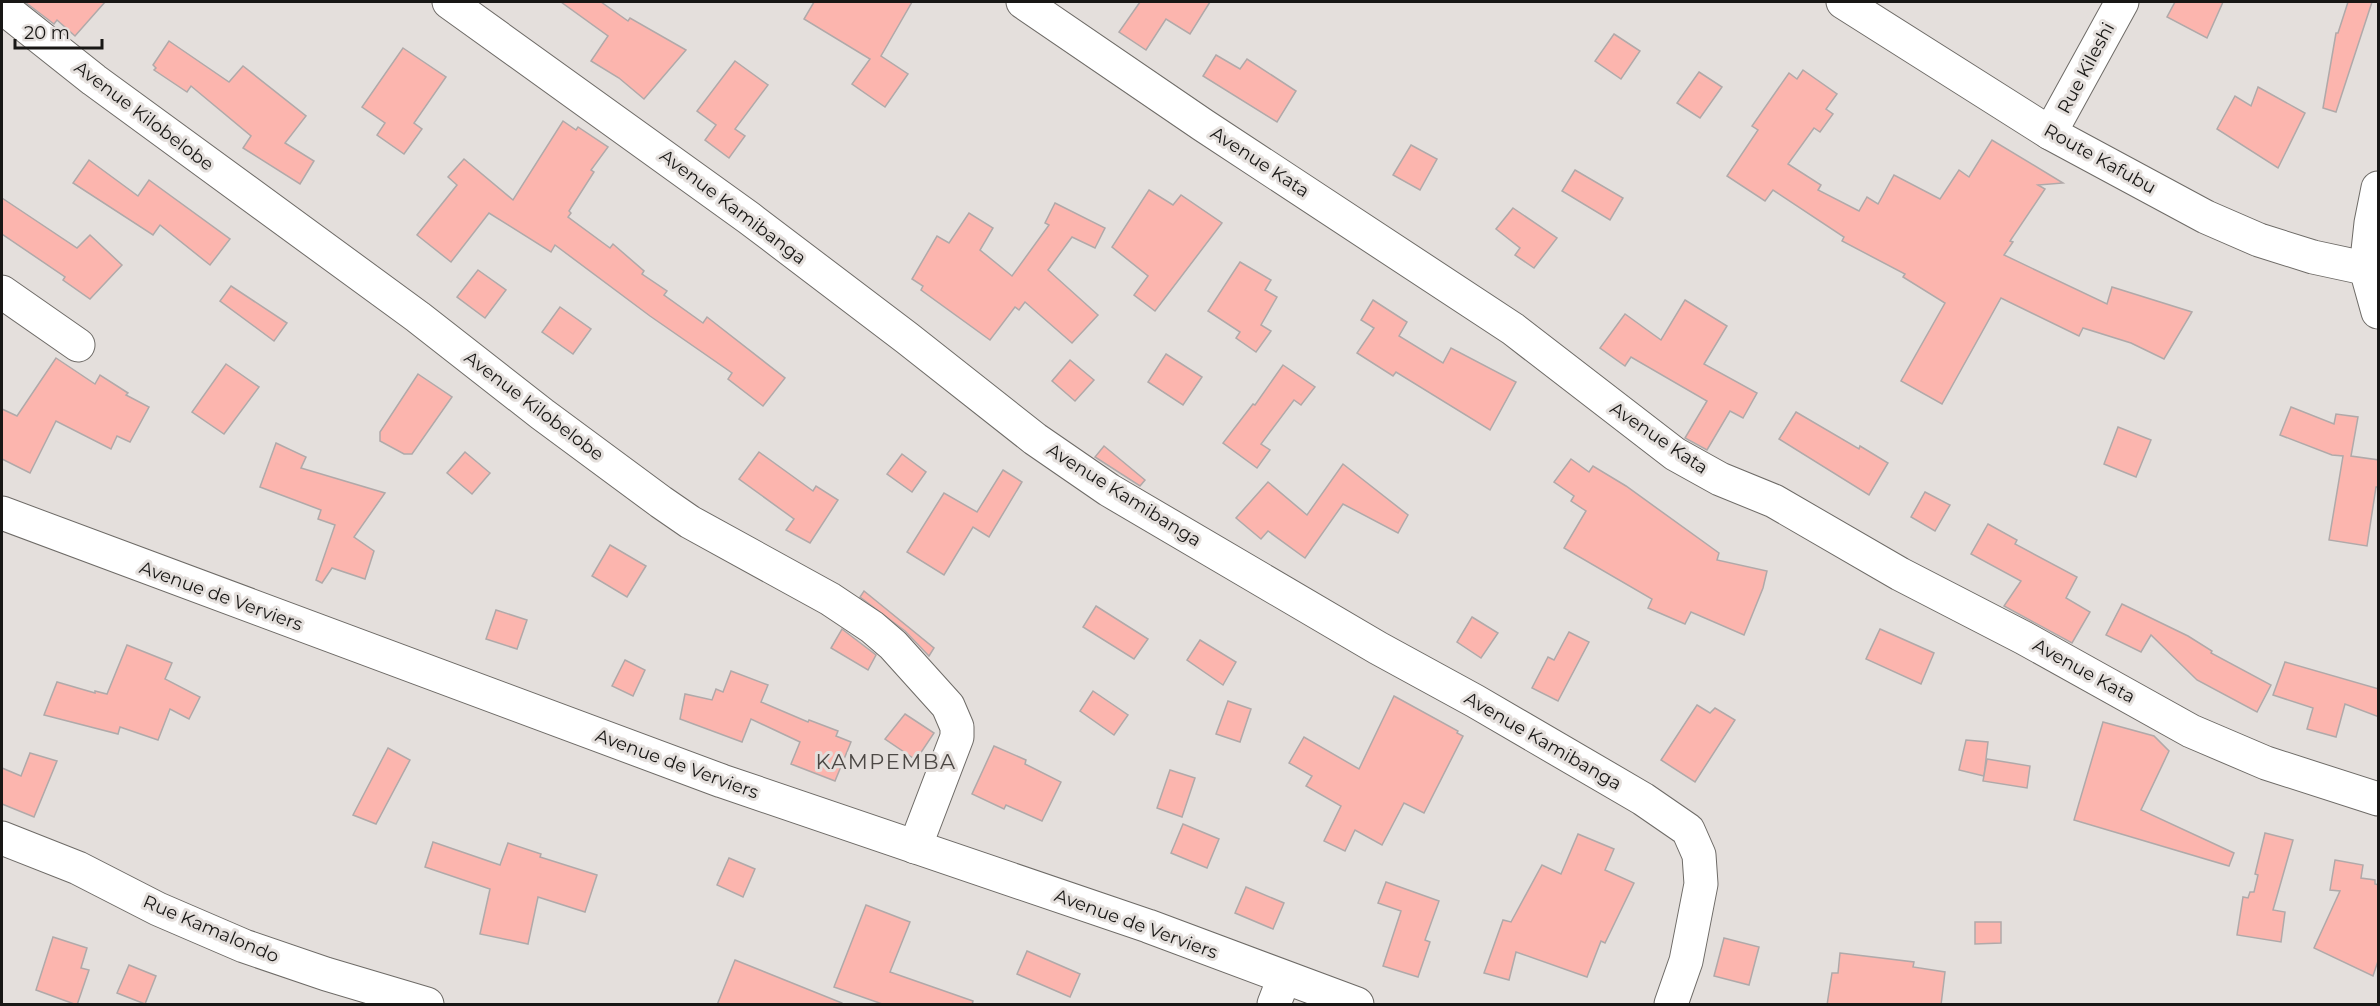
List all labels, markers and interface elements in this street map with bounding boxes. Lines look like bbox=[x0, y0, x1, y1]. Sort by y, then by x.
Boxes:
scale bar bbox=[15, 12, 102, 50]
street label: Rue Kileshi bbox=[2053, 19, 2119, 117]
text: 20 m bbox=[24, 22, 70, 44]
street label: Avenue Kilobelobe bbox=[70, 56, 218, 176]
street label: Route Kafubu bbox=[2040, 119, 2160, 199]
street label: Avenue Kata bbox=[1206, 122, 1314, 202]
street label: Avenue Kamibanga bbox=[655, 145, 811, 269]
street label: Avenue Kilobelobe bbox=[460, 346, 608, 466]
street label: Avenue Kata bbox=[1606, 397, 1712, 479]
street label: Avenue Kamibanga bbox=[1043, 439, 1205, 551]
street label: Avenue de Verviers bbox=[137, 556, 306, 636]
street label: Avenue Kata bbox=[2029, 634, 2139, 708]
street label: Avenue Kamibanga bbox=[1461, 687, 1625, 795]
street label: Avenue de Verviers bbox=[593, 724, 762, 804]
district label: KAMPEMBA bbox=[815, 749, 957, 774]
street label: Avenue de Verviers bbox=[1052, 884, 1221, 964]
street label: Rue Kamalondo bbox=[140, 890, 282, 968]

